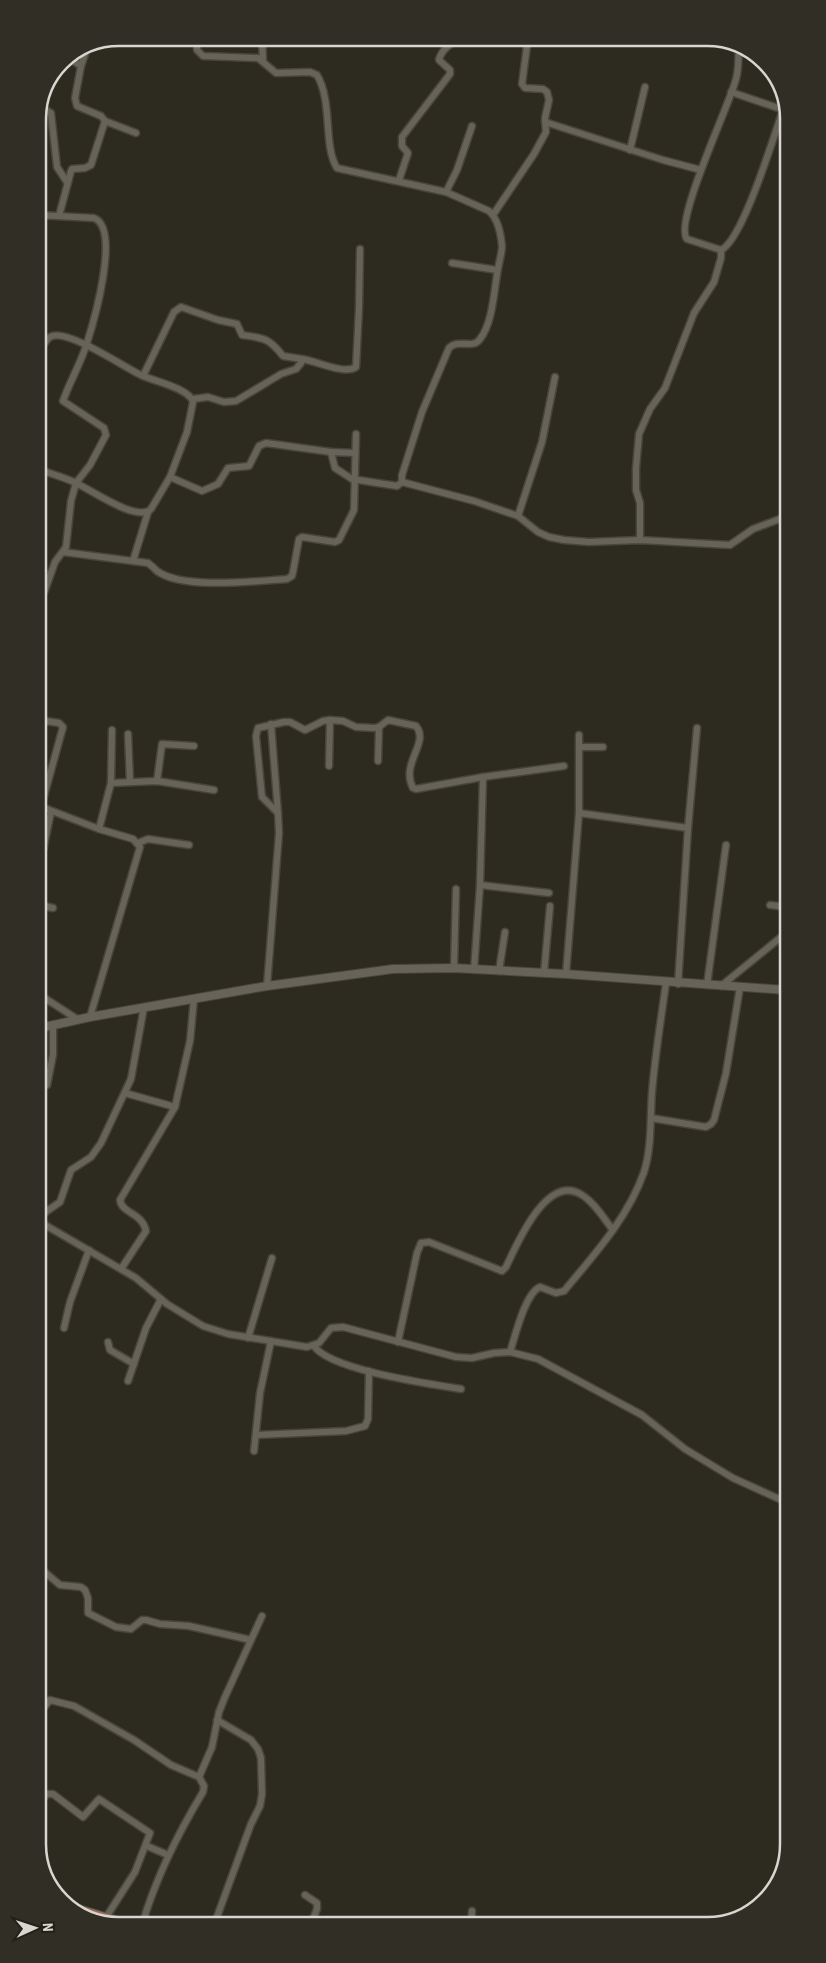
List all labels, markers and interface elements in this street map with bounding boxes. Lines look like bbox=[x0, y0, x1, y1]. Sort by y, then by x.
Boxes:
north arrow bbox=[10, 1903, 60, 1953]
text: N bbox=[40, 1923, 56, 1932]

